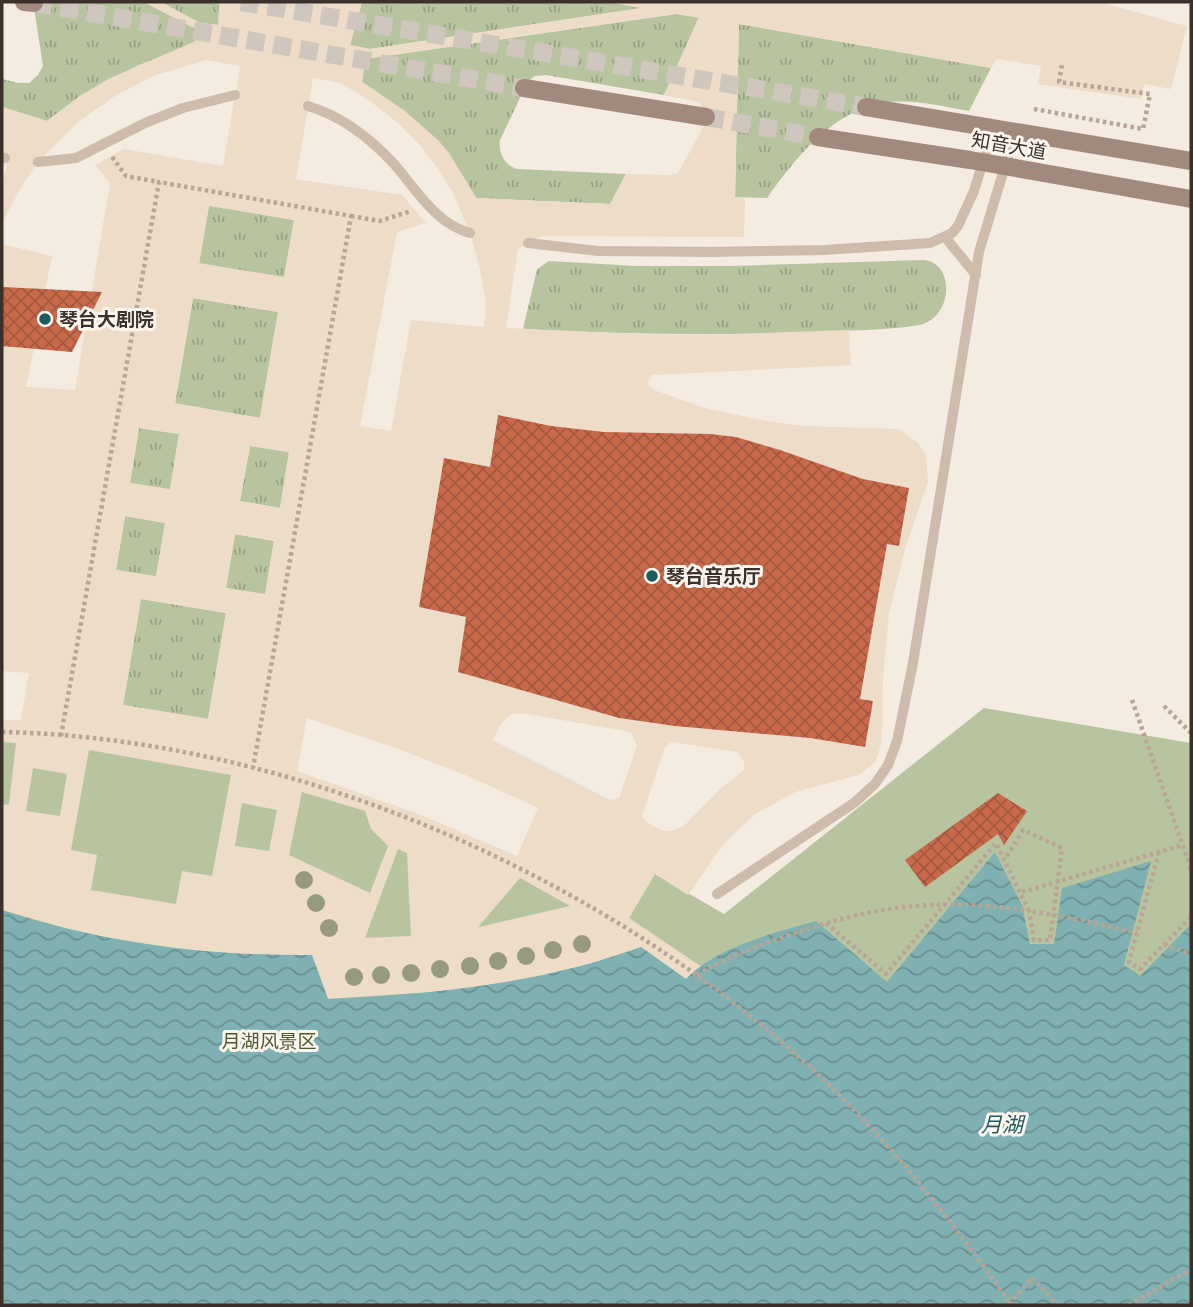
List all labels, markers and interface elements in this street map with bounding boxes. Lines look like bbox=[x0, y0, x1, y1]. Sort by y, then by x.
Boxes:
street label: 知音大道 bbox=[970, 128, 1048, 164]
place label: 琴台大剧院 bbox=[59, 308, 154, 331]
marker: 琴台大剧院 bbox=[37, 311, 53, 327]
place label: 琴台音乐厅 bbox=[666, 565, 761, 588]
marker: 琴台音乐厅 bbox=[644, 568, 660, 584]
park label: 月湖风景区 bbox=[221, 1030, 317, 1053]
water label: 月湖 bbox=[981, 1112, 1026, 1137]

